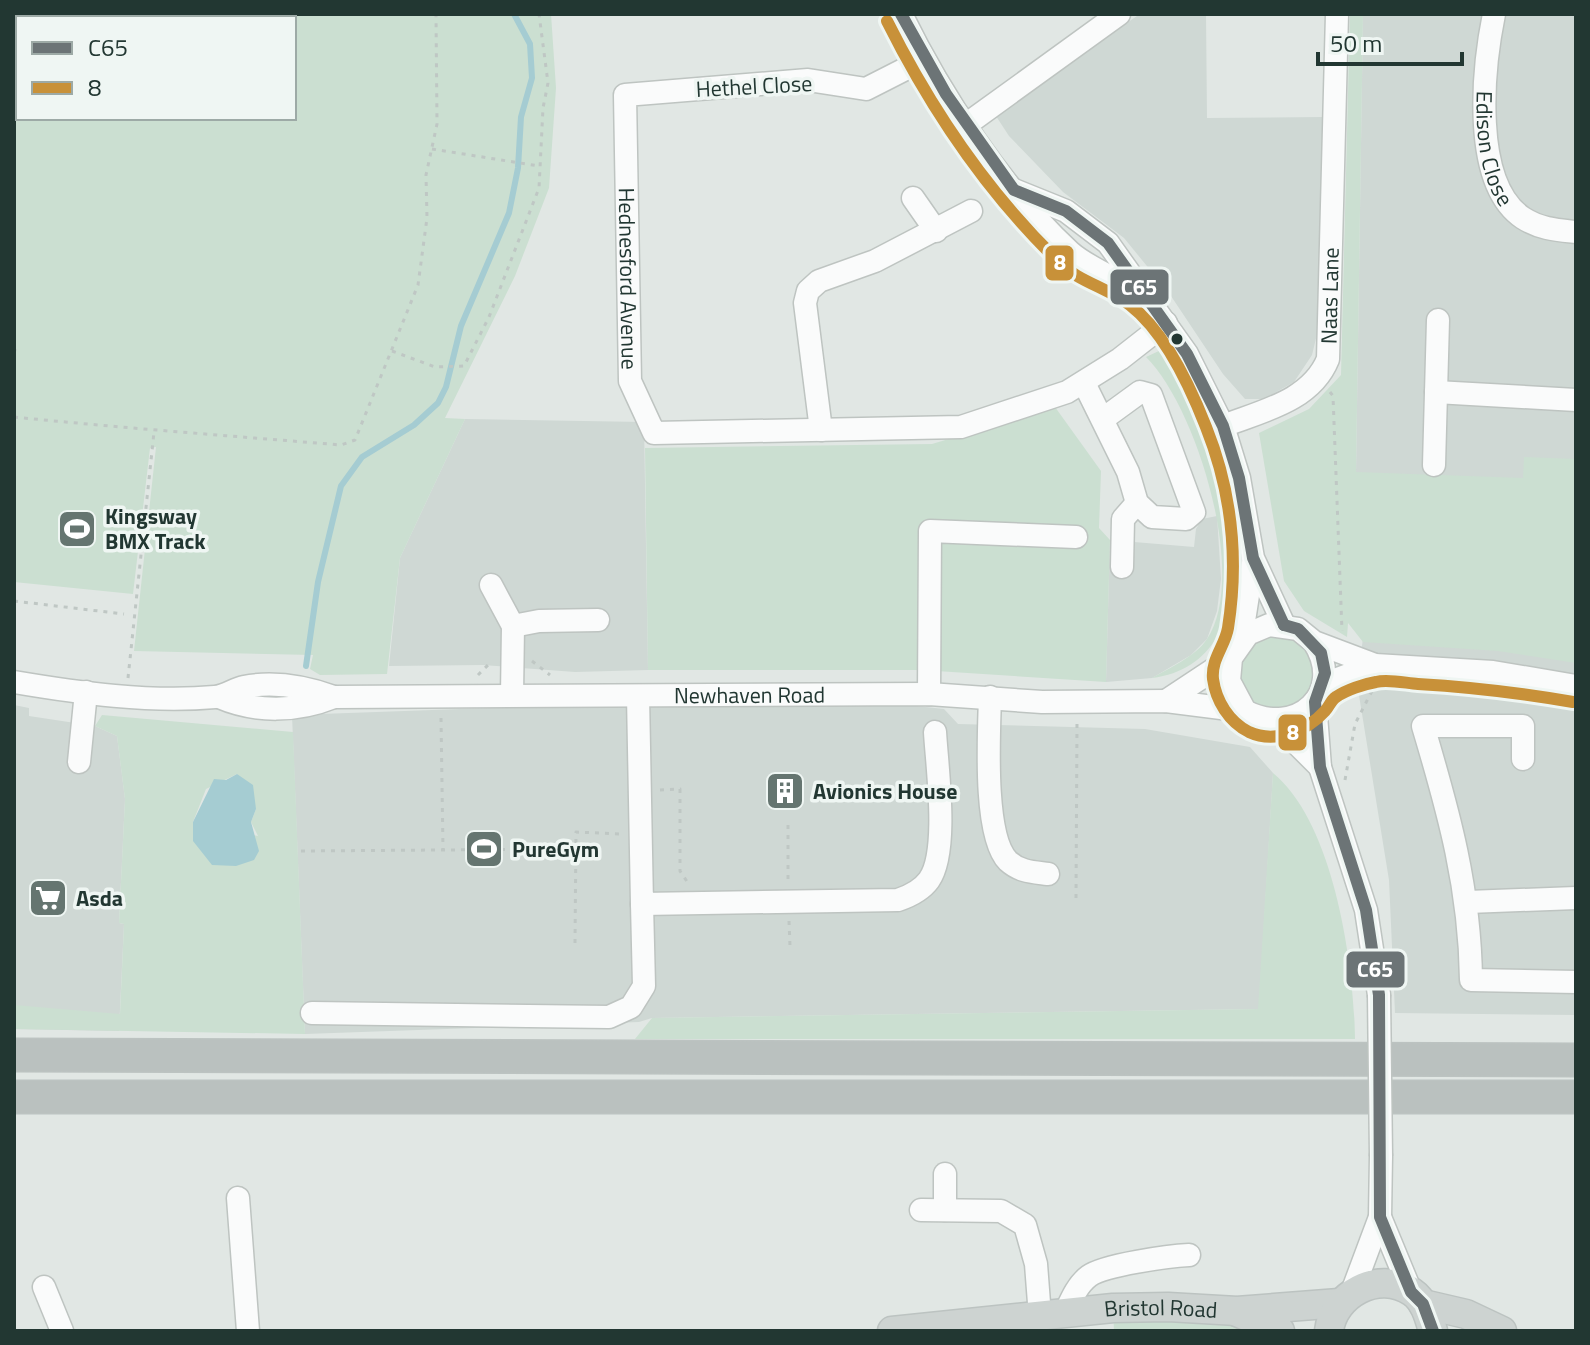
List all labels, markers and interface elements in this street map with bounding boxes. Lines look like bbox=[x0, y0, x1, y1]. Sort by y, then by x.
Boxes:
legend bbox=[16, 16, 296, 120]
scale bar bbox=[1318, 16, 1462, 66]
text: 50 m bbox=[1330, 25, 1382, 61]
text: C65 bbox=[88, 29, 128, 65]
street label: Hethel Close bbox=[695, 66, 813, 106]
text: 8 bbox=[88, 69, 101, 105]
street label: Edison Close bbox=[1467, 90, 1522, 213]
street label: Hednesford Avenue bbox=[610, 187, 647, 370]
line badge: 8 bbox=[1044, 244, 1075, 282]
text: 8 bbox=[1054, 245, 1066, 279]
street label: Naas Lane bbox=[1311, 247, 1348, 344]
line badge: C65 bbox=[1109, 268, 1170, 306]
text: C65 bbox=[1121, 270, 1157, 304]
unlabelled marker bbox=[1169, 331, 1185, 347]
place label: Kingsway BMX Track bbox=[105, 499, 206, 558]
sports icon: Kingsway BMX Track bbox=[56, 508, 98, 550]
street label: Newhaven Road bbox=[674, 678, 825, 712]
line badge: 8 bbox=[1277, 713, 1308, 752]
text: 8 bbox=[1287, 715, 1299, 749]
building icon: Avionics House bbox=[764, 770, 806, 812]
place label: Avionics House bbox=[813, 774, 957, 808]
sports icon: PureGym bbox=[463, 828, 505, 870]
place label: PureGym bbox=[512, 832, 599, 866]
supermarket icon: Asda bbox=[27, 877, 69, 919]
place label: Asda bbox=[76, 881, 123, 915]
line badge: C65 bbox=[1345, 950, 1406, 989]
text: C65 bbox=[1357, 952, 1393, 986]
street label: Bristol Road bbox=[1102, 1290, 1218, 1327]

